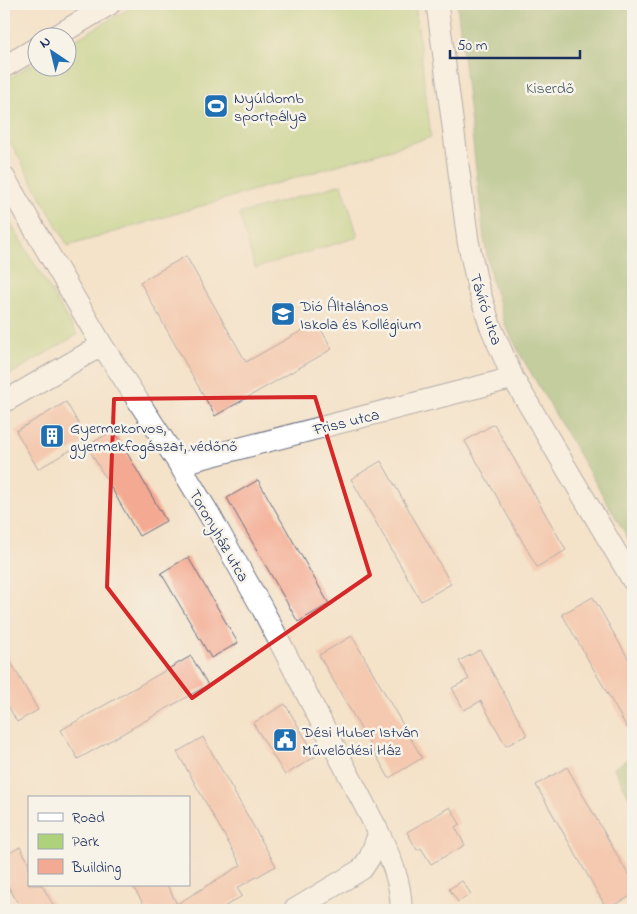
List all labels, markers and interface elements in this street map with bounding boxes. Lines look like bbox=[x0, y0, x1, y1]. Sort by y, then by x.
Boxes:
north arrow bbox=[28, 28, 78, 78]
scale bar bbox=[450, 28, 580, 60]
text: N bbox=[36, 31, 55, 54]
text: 50 m bbox=[457, 35, 488, 57]
park label: Kiserdő bbox=[526, 77, 574, 101]
place label: Nyúldomb sportpálya bbox=[234, 87, 307, 129]
sports icon: Nyúldomb sportpálya bbox=[203, 93, 229, 119]
street label: Távíró utca bbox=[462, 271, 508, 348]
place label: Dió Általános Iskola és Kollégium bbox=[299, 295, 421, 337]
school or university icon: Dió Általános Iskola és Kollégium bbox=[270, 301, 296, 327]
street label: Friss utca bbox=[310, 403, 382, 443]
place label: Gyermekorvos, gyermekfogászat, védőnő bbox=[69, 417, 237, 459]
building icon: Gyermekorvos, gyermekfogászat, védőnő bbox=[39, 423, 65, 449]
street label: Toronyház utca bbox=[182, 485, 255, 587]
place label: Dési Huber István Művelődési Ház bbox=[301, 721, 418, 763]
public building icon: Dési Huber István Művelődési Ház bbox=[272, 727, 298, 753]
legend bbox=[28, 796, 190, 886]
text: Road bbox=[72, 807, 105, 829]
text: Park bbox=[72, 831, 100, 853]
text: Building bbox=[71, 857, 121, 880]

